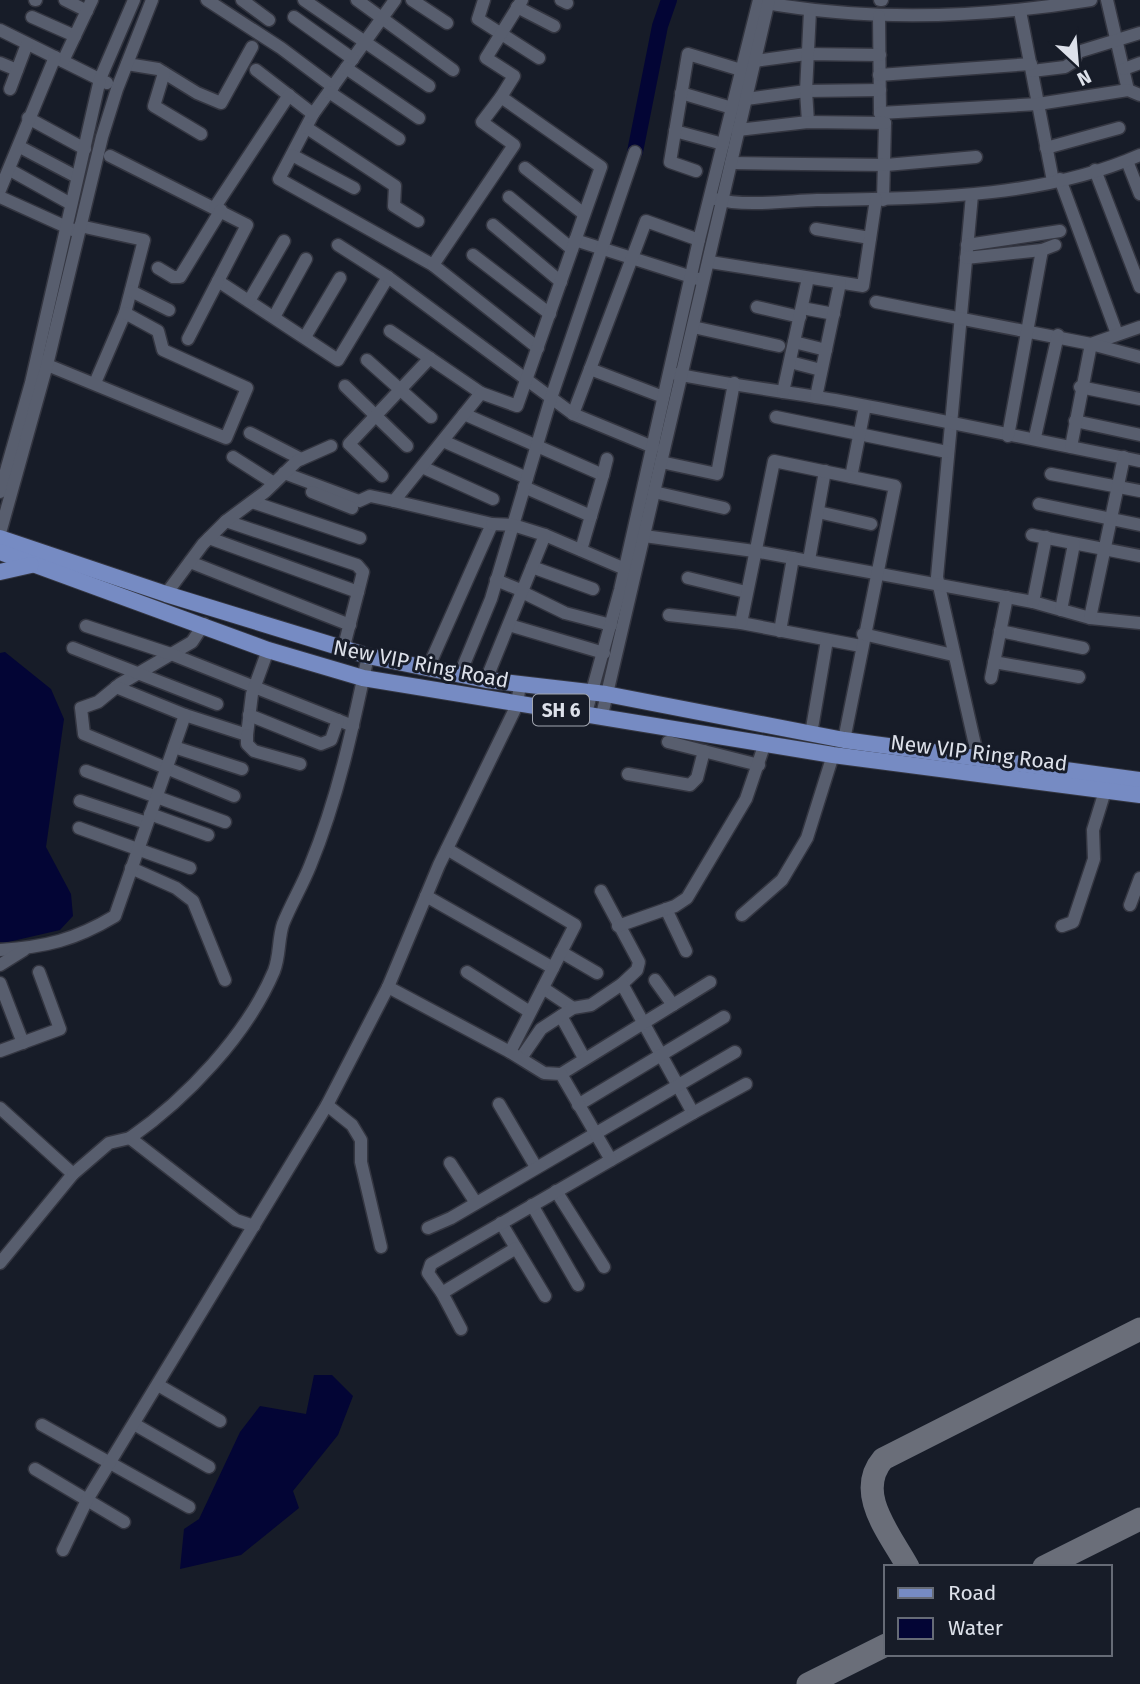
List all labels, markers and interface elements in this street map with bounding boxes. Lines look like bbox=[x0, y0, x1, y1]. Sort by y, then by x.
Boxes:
north arrow bbox=[1042, 28, 1112, 98]
text: N bbox=[1074, 65, 1095, 91]
street label: New VIP Ring Road bbox=[331, 634, 511, 694]
road number: SH 6 bbox=[533, 694, 589, 726]
street label: New VIP Ring Road bbox=[889, 729, 1069, 777]
legend bbox=[884, 1565, 1112, 1656]
text: Road bbox=[948, 1580, 996, 1606]
text: Water bbox=[948, 1615, 1003, 1641]

